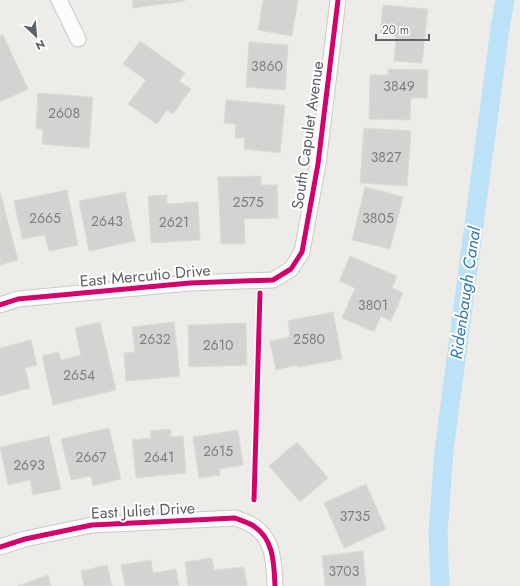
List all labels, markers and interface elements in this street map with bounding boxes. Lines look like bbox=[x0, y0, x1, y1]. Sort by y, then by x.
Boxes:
north arrow bbox=[16, 16, 56, 56]
scale bar bbox=[376, 16, 429, 42]
text: 20 m bbox=[382, 21, 409, 39]
text: N bbox=[33, 36, 48, 54]
house number: 3860 bbox=[251, 56, 283, 76]
street label: South Capulet Avenue bbox=[286, 59, 329, 211]
house number: 3849 bbox=[383, 76, 415, 96]
house number: 2608 bbox=[48, 103, 80, 123]
house number: 3827 bbox=[371, 147, 402, 167]
house number: 2575 bbox=[232, 192, 264, 212]
house number: 2665 bbox=[29, 208, 61, 228]
house number: 3805 bbox=[362, 208, 394, 228]
house number: 2643 bbox=[91, 211, 123, 231]
house number: 2621 bbox=[159, 212, 189, 232]
water label: Ridenbaugh Canal bbox=[444, 224, 486, 361]
street label: East Mercutio Drive bbox=[79, 258, 211, 293]
house number: 3801 bbox=[358, 295, 388, 315]
house number: 2632 bbox=[139, 329, 171, 349]
house number: 2580 bbox=[293, 329, 325, 349]
house number: 2610 bbox=[203, 335, 233, 355]
house number: 2654 bbox=[63, 365, 95, 385]
house number: 2615 bbox=[203, 441, 233, 461]
house number: 2667 bbox=[75, 447, 107, 467]
house number: 2641 bbox=[144, 447, 174, 467]
house number: 2693 bbox=[13, 455, 45, 475]
street label: East Juliet Drive bbox=[90, 496, 196, 525]
house number: 3735 bbox=[340, 506, 370, 526]
house number: 3703 bbox=[329, 561, 360, 581]

